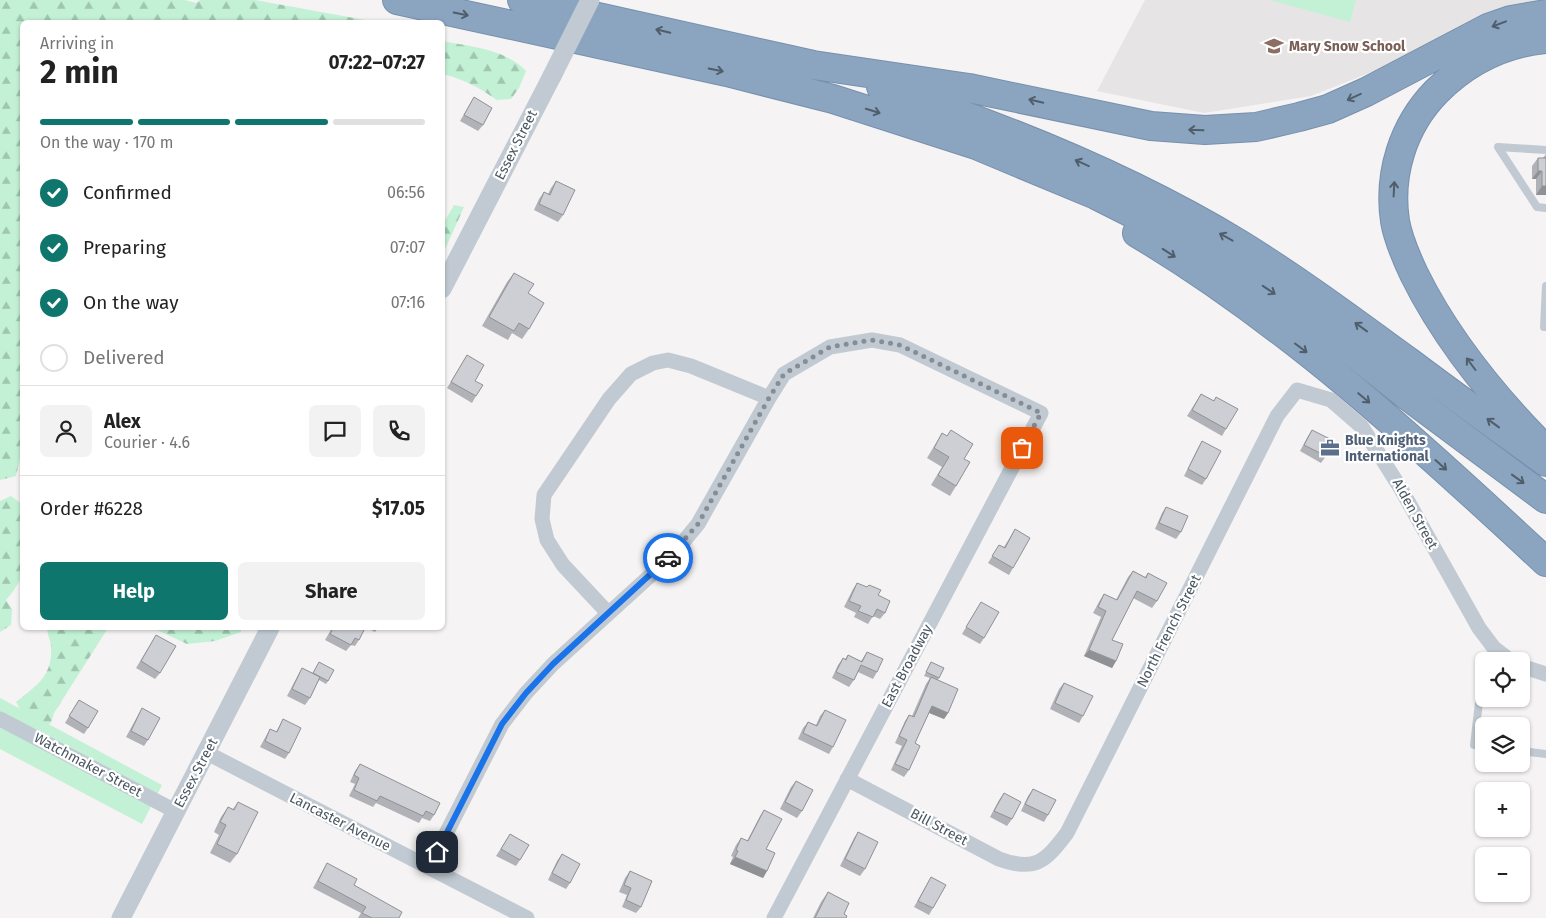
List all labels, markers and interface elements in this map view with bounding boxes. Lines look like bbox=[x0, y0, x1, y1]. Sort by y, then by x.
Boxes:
one-way arrow bbox=[453, 10, 469, 19]
one-way arrow bbox=[1491, 20, 1507, 29]
one-way arrow bbox=[656, 26, 672, 35]
text: Arriving in bbox=[40, 34, 114, 53]
school or university icon: Mary Snow School bbox=[1263, 35, 1285, 57]
place label: Mary Snow School bbox=[1289, 38, 1406, 55]
text: 07:22–07:27 bbox=[329, 51, 425, 74]
text: 2 min bbox=[40, 53, 119, 91]
one-way arrow bbox=[708, 66, 724, 75]
one-way arrow bbox=[1347, 93, 1362, 103]
one-way arrow bbox=[1029, 96, 1045, 105]
street label: Essex Street bbox=[491, 106, 541, 183]
one-way arrow bbox=[865, 107, 881, 116]
one-way arrow bbox=[1188, 125, 1204, 135]
text: On the way · 170 m bbox=[40, 133, 173, 152]
one-way arrow bbox=[1075, 158, 1090, 167]
icon: check bbox=[40, 179, 68, 207]
text: Confirmed bbox=[83, 181, 172, 204]
one-way arrow bbox=[1389, 181, 1398, 197]
text: 06:56 bbox=[387, 183, 425, 202]
one-way arrow bbox=[1219, 232, 1234, 242]
icon: check bbox=[40, 234, 68, 262]
text: Preparing bbox=[83, 236, 166, 259]
text: 07:07 bbox=[390, 238, 425, 257]
one-way arrow bbox=[1162, 248, 1176, 258]
one-way arrow bbox=[1262, 285, 1276, 295]
icon: check bbox=[40, 289, 68, 317]
text: On the way bbox=[83, 291, 179, 314]
text: 07:16 bbox=[391, 293, 425, 312]
one-way arrow bbox=[1355, 322, 1369, 332]
one-way arrow bbox=[1294, 342, 1307, 353]
text: Delivered bbox=[83, 346, 165, 369]
one-way arrow bbox=[1465, 358, 1476, 371]
one-way arrow bbox=[1358, 392, 1371, 404]
button: person bbox=[40, 405, 92, 457]
button: chat bbox=[309, 405, 361, 457]
button: phone bbox=[373, 405, 425, 457]
text: Alex bbox=[104, 410, 141, 433]
one-way arrow bbox=[1486, 418, 1500, 428]
pin bbox=[1001, 427, 1043, 469]
place label: Blue Knights International bbox=[1345, 432, 1430, 465]
text: Courier · 4.6 bbox=[104, 433, 190, 452]
icon: bag bbox=[1008, 434, 1036, 462]
office icon: Blue Knights International bbox=[1319, 437, 1341, 459]
one-way arrow bbox=[1435, 459, 1448, 471]
one-way arrow bbox=[1511, 474, 1525, 484]
street label: Alden Street bbox=[1389, 476, 1442, 553]
text: Order #6228 bbox=[40, 497, 143, 520]
text: $17.05 bbox=[372, 497, 425, 520]
courier bbox=[643, 533, 693, 583]
icon: car bbox=[654, 544, 682, 572]
button: Help bbox=[40, 562, 228, 620]
button: Share bbox=[238, 562, 425, 620]
street label: North French Street bbox=[1133, 571, 1205, 690]
street label: East Broadway bbox=[878, 621, 936, 711]
map controls bbox=[1475, 652, 1530, 902]
button: locate bbox=[1475, 652, 1530, 707]
button: layers bbox=[1475, 717, 1530, 772]
street label: Watchmaker Street bbox=[31, 729, 146, 801]
street label: Essex Street bbox=[171, 734, 222, 811]
button: + bbox=[1475, 782, 1530, 837]
street label: Lancaster Avenue bbox=[287, 789, 393, 855]
street label: Bill Street bbox=[907, 805, 971, 850]
pin bbox=[416, 831, 458, 873]
icon: home bbox=[423, 838, 451, 866]
button: − bbox=[1475, 847, 1530, 902]

